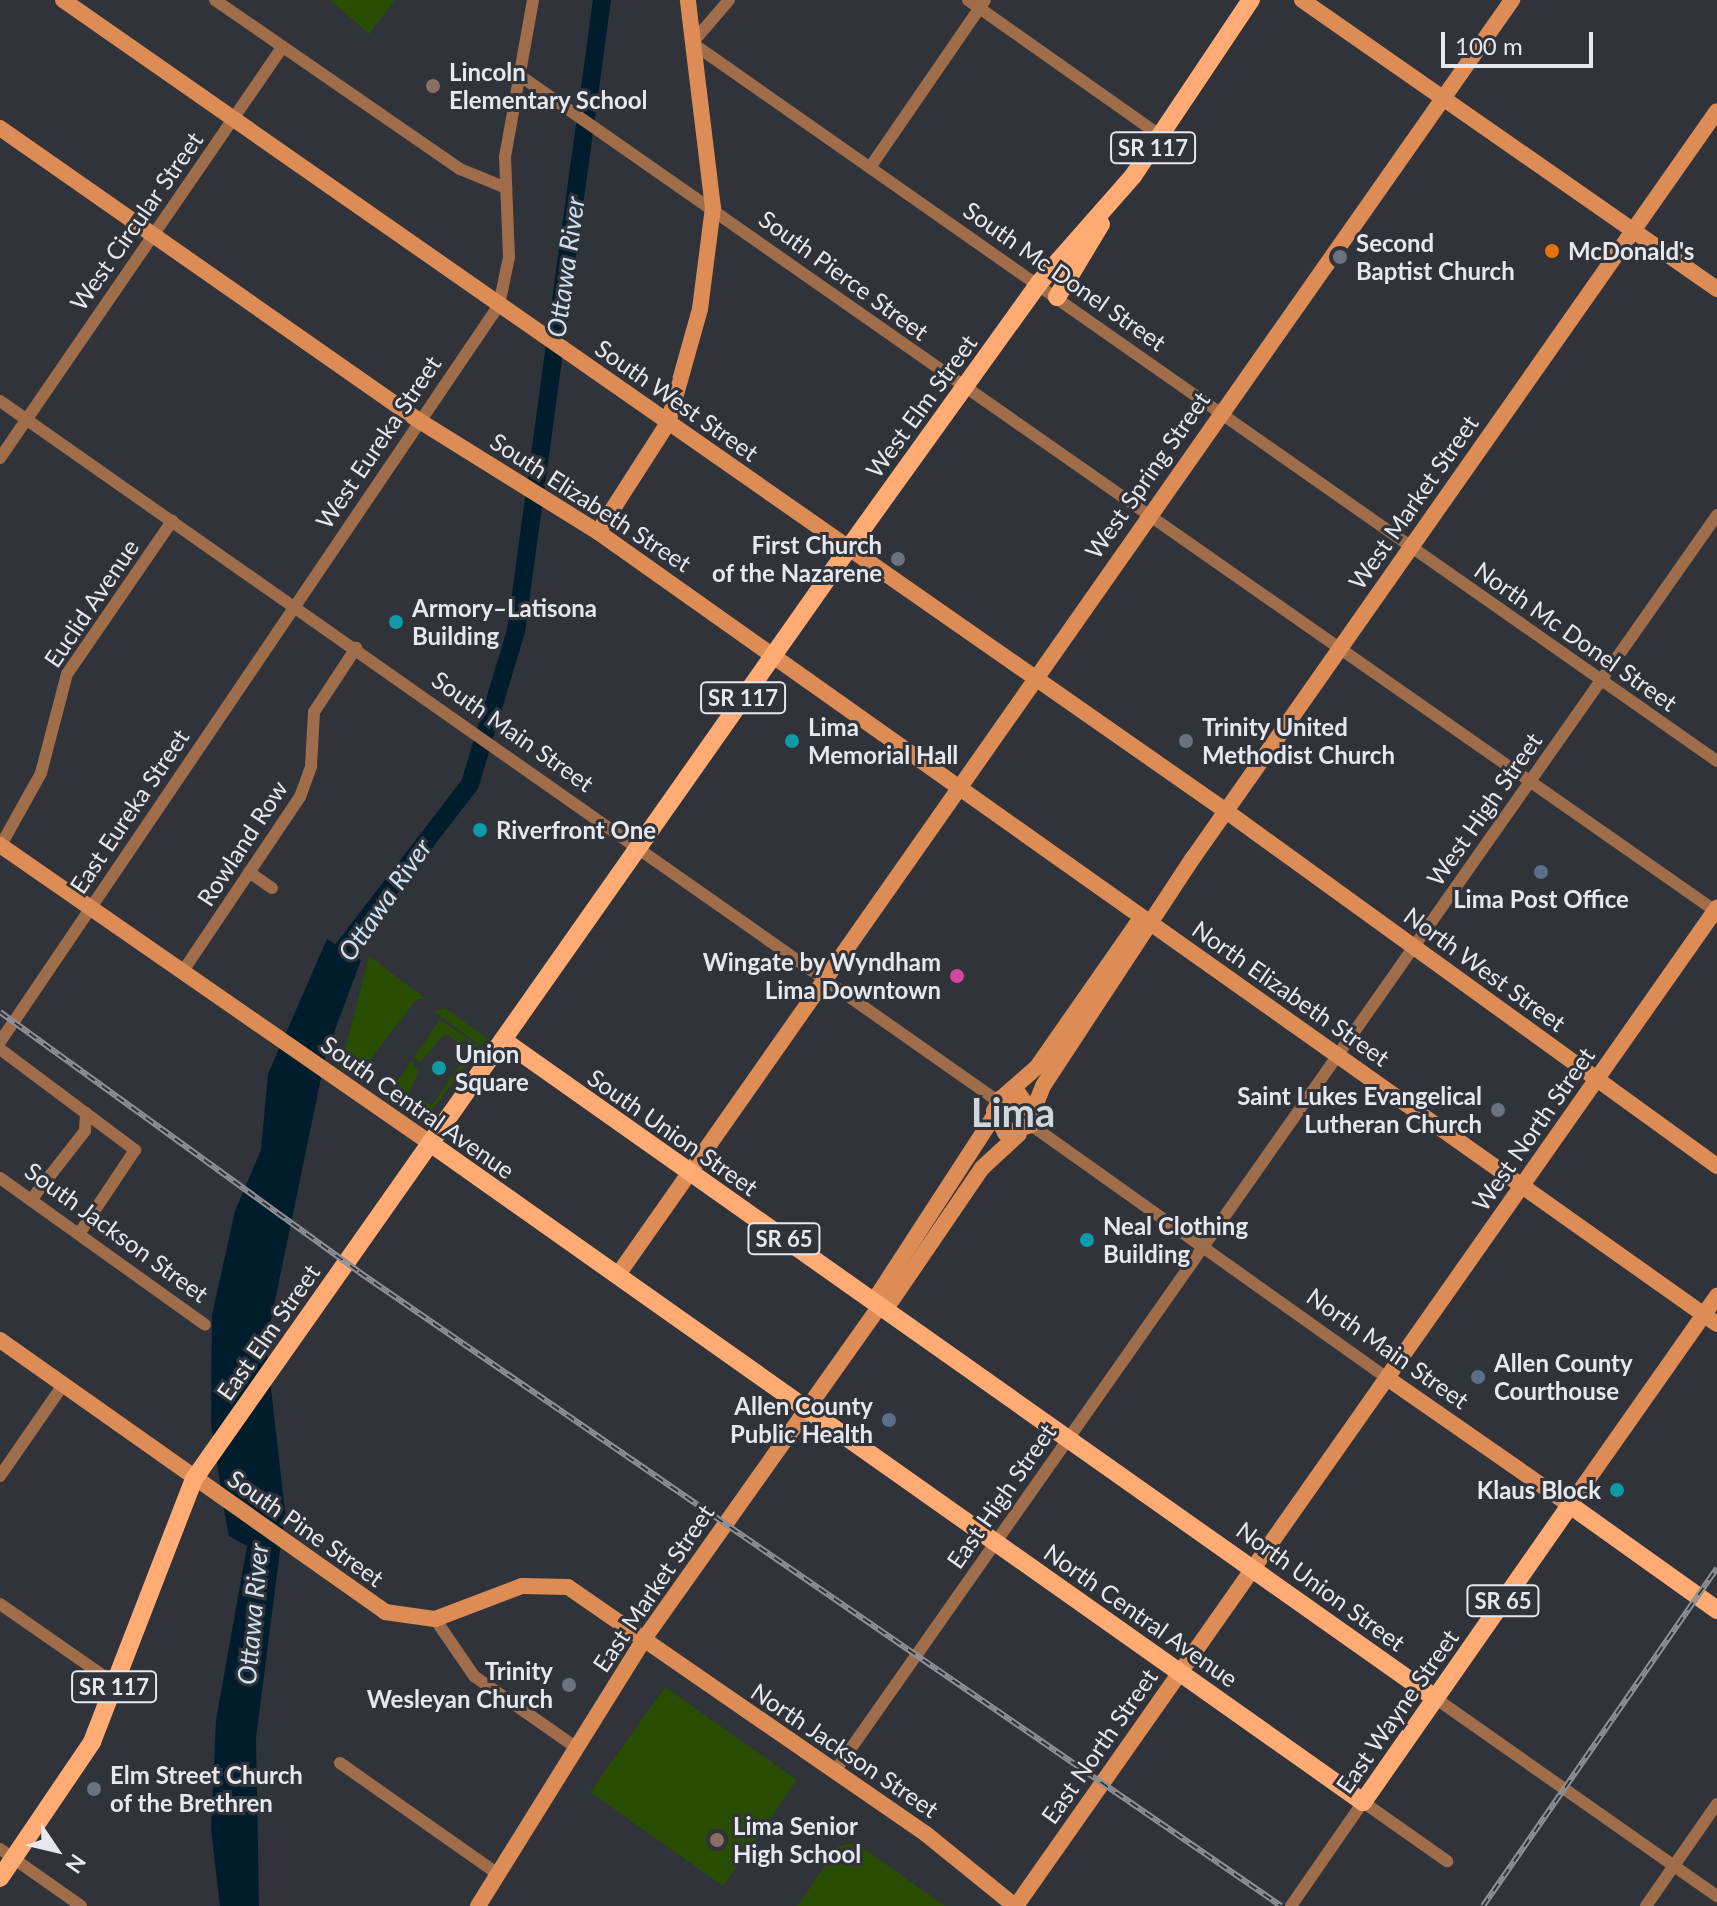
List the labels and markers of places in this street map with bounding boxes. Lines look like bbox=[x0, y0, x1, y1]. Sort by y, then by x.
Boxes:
place label: Lincoln Elementary School bbox=[449, 58, 648, 114]
marker: Lincoln Elementary School bbox=[424, 77, 442, 95]
place label: Second Baptist Church bbox=[1356, 229, 1515, 285]
place label: McDonald's bbox=[1568, 237, 1694, 265]
marker: McDonald's bbox=[1543, 242, 1561, 260]
marker: Second Baptist Church bbox=[1331, 248, 1349, 266]
place label: First Church of the Nazarene bbox=[712, 531, 882, 587]
marker: First Church of the Nazarene bbox=[889, 550, 907, 568]
place label: Armory–Latisona Building bbox=[412, 594, 597, 650]
marker: Armory–Latisona Building bbox=[387, 613, 405, 631]
place label: Lima Memorial Hall bbox=[808, 713, 958, 769]
place label: Trinity United Methodist Church bbox=[1202, 713, 1395, 769]
marker: Lima Memorial Hall bbox=[783, 732, 801, 750]
marker: Trinity United Methodist Church bbox=[1177, 732, 1195, 750]
place label: Riverfront One bbox=[496, 816, 656, 844]
marker: Riverfront One bbox=[471, 821, 489, 839]
marker: Lima Post Office bbox=[1532, 863, 1550, 881]
place label: Lima Post Office bbox=[1453, 885, 1629, 913]
place label: Wingate by Wyndham Lima Downtown bbox=[702, 948, 941, 1004]
marker: Wingate by Wyndham Lima Downtown bbox=[948, 967, 966, 985]
place label: Union Square bbox=[455, 1040, 529, 1096]
marker: Union Square bbox=[430, 1059, 448, 1077]
place label: Saint Lukes Evangelical Lutheran Church bbox=[1237, 1082, 1482, 1138]
marker: Saint Lukes Evangelical Lutheran Church bbox=[1489, 1101, 1507, 1119]
place label: Neal Clothing Building bbox=[1103, 1212, 1248, 1268]
marker: Neal Clothing Building bbox=[1078, 1231, 1096, 1249]
place label: Allen County Courthouse bbox=[1494, 1349, 1633, 1405]
marker: Allen County Courthouse bbox=[1469, 1368, 1487, 1386]
place label: Allen County Public Health bbox=[730, 1392, 873, 1448]
marker: Allen County Public Health bbox=[880, 1411, 898, 1429]
place label: Klaus Block bbox=[1477, 1476, 1601, 1504]
marker: Klaus Block bbox=[1608, 1481, 1626, 1499]
place label: Trinity Wesleyan Church bbox=[367, 1657, 553, 1713]
marker: Trinity Wesleyan Church bbox=[560, 1676, 578, 1694]
place label: Elm Street Church of the Brethren bbox=[110, 1761, 303, 1817]
marker: Elm Street Church of the Brethren bbox=[85, 1780, 103, 1798]
place label: Lima Senior High School bbox=[733, 1812, 861, 1868]
marker: Lima Senior High School bbox=[708, 1831, 726, 1849]

